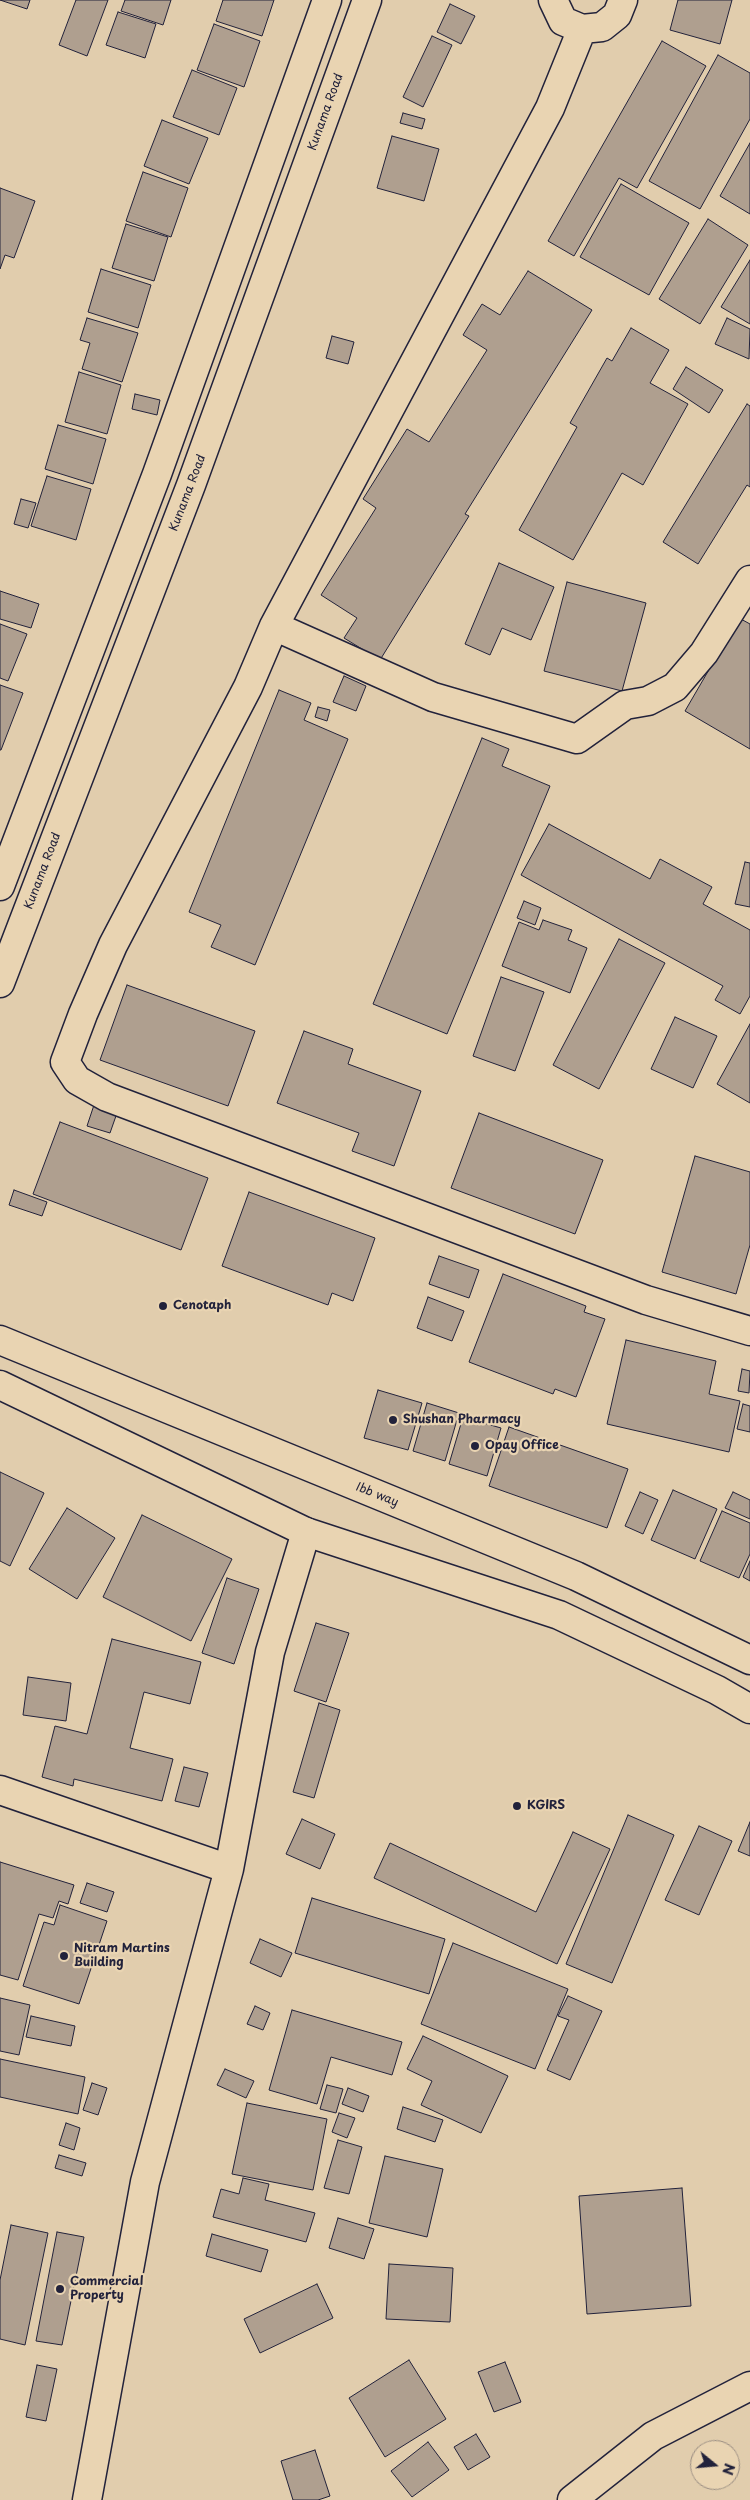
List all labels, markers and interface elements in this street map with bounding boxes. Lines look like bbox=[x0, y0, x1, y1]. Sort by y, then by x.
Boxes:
street label: Kunama Road bbox=[305, 71, 347, 153]
street label: Kunama Road bbox=[167, 453, 209, 533]
street label: Kunama Road bbox=[22, 831, 64, 911]
place label: Cenotaph bbox=[173, 1299, 231, 1313]
marker: Cenotaph bbox=[157, 1300, 169, 1312]
place label: Shushan Pharmacy bbox=[403, 1413, 521, 1427]
marker: Shushan Pharmacy bbox=[387, 1414, 399, 1426]
place label: Opay Office bbox=[485, 1439, 559, 1453]
marker: Opay Office bbox=[469, 1440, 481, 1452]
street label: Ibb way bbox=[354, 1480, 400, 1510]
place label: KGIRS bbox=[527, 1799, 565, 1813]
marker: KGIRS bbox=[511, 1800, 523, 1812]
place label: Nitram Martins Building bbox=[74, 1942, 170, 1970]
marker: Nitram Martins Building bbox=[58, 1950, 70, 1962]
place label: Commercial Property bbox=[70, 2275, 143, 2303]
marker: Commercial Property bbox=[54, 2283, 66, 2295]
north arrow bbox=[690, 2440, 740, 2490]
text: N bbox=[717, 2461, 741, 2478]

